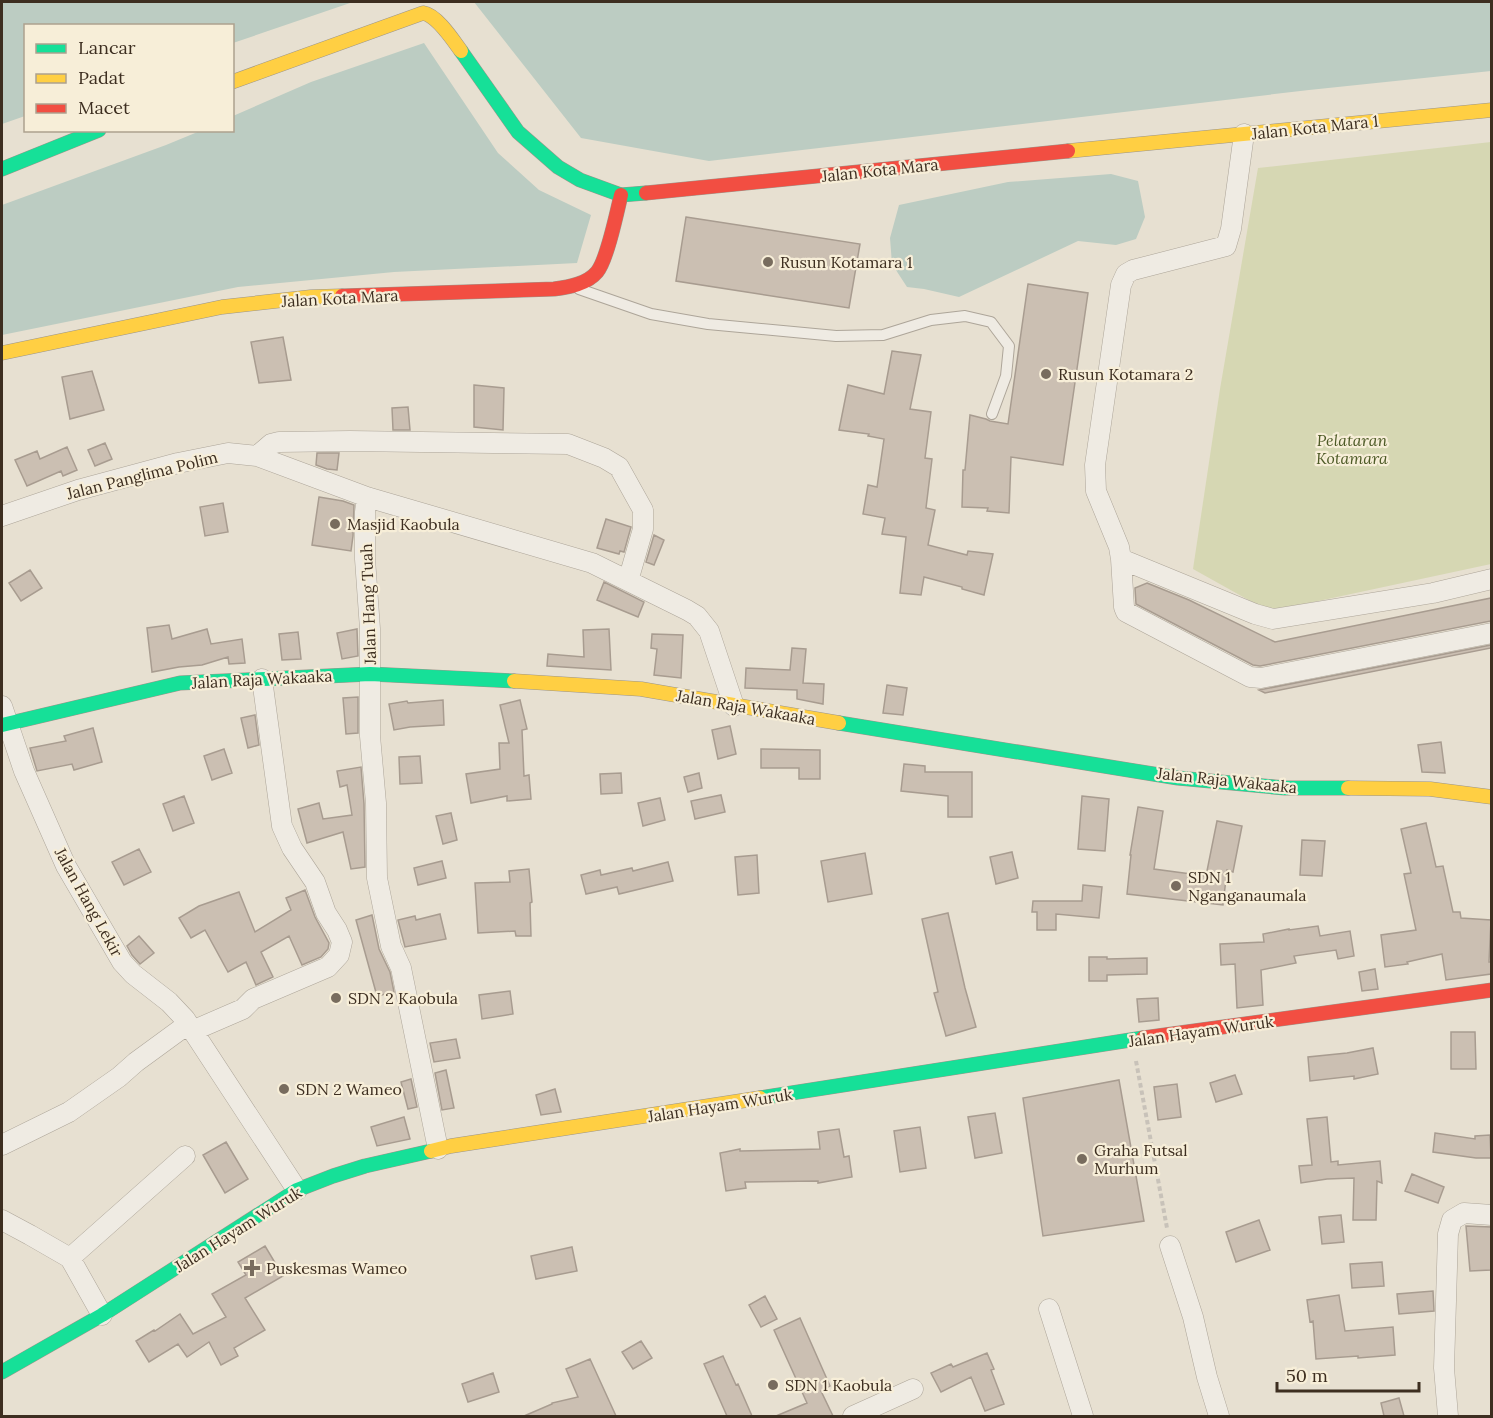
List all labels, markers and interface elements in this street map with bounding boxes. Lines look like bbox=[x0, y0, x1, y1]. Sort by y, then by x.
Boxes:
legend bbox=[24, 24, 234, 132]
text: Lancar bbox=[78, 36, 136, 59]
text: Padat bbox=[78, 66, 125, 89]
text: Macet bbox=[78, 96, 130, 119]
street label: Jalan Kota Mara 1 bbox=[1250, 110, 1380, 144]
street label: Jalan Kota Mara bbox=[820, 154, 939, 186]
place label: Rusun Kotamara 1 bbox=[780, 252, 913, 272]
marker: Rusun Kotamara 1 bbox=[761, 255, 775, 269]
street label: Jalan Kota Mara bbox=[280, 285, 399, 311]
place label: Rusun Kotamara 2 bbox=[1058, 364, 1193, 384]
marker: Rusun Kotamara 2 bbox=[1039, 367, 1053, 381]
park label: Pelataran Kotamara bbox=[1316, 430, 1388, 468]
street label: Jalan Panglima Polim bbox=[63, 447, 220, 504]
place label: Masjid Kaobula bbox=[347, 514, 460, 534]
marker: Masjid Kaobula bbox=[328, 517, 342, 531]
street label: Jalan Hang Tuah bbox=[356, 543, 380, 666]
street label: Jalan Raja Wakaaka bbox=[190, 665, 333, 693]
street label: Jalan Raja Wakaaka bbox=[674, 685, 817, 729]
street label: Jalan Raja Wakaaka bbox=[1155, 763, 1298, 797]
street label: Jalan Hang Lekir bbox=[50, 843, 127, 960]
place label: SDN 1 Nganganaumala bbox=[1188, 867, 1307, 905]
marker: SDN 1 Nganganaumala bbox=[1169, 879, 1183, 893]
place label: SDN 2 Kaobula bbox=[348, 988, 458, 1008]
marker: SDN 2 Kaobula bbox=[329, 991, 343, 1005]
street label: Jalan Hayam Wuruk bbox=[1126, 1011, 1275, 1051]
place label: SDN 2 Wameo bbox=[296, 1079, 402, 1099]
marker: SDN 2 Wameo bbox=[277, 1082, 291, 1096]
street label: Jalan Hayam Wuruk bbox=[645, 1084, 794, 1126]
place label: Graha Futsal Murhum bbox=[1094, 1140, 1188, 1178]
marker: Graha Futsal Murhum bbox=[1075, 1152, 1089, 1166]
street label: Jalan Hayam Wuruk bbox=[170, 1182, 306, 1277]
place label: Puskesmas Wameo bbox=[266, 1258, 407, 1278]
marker: Puskesmas Wameo bbox=[243, 1259, 261, 1277]
scale bar bbox=[1277, 1355, 1420, 1393]
text: 50 m bbox=[1286, 1364, 1328, 1387]
place label: SDN 1 Kaobula bbox=[785, 1375, 892, 1395]
marker: SDN 1 Kaobula bbox=[766, 1378, 780, 1392]

